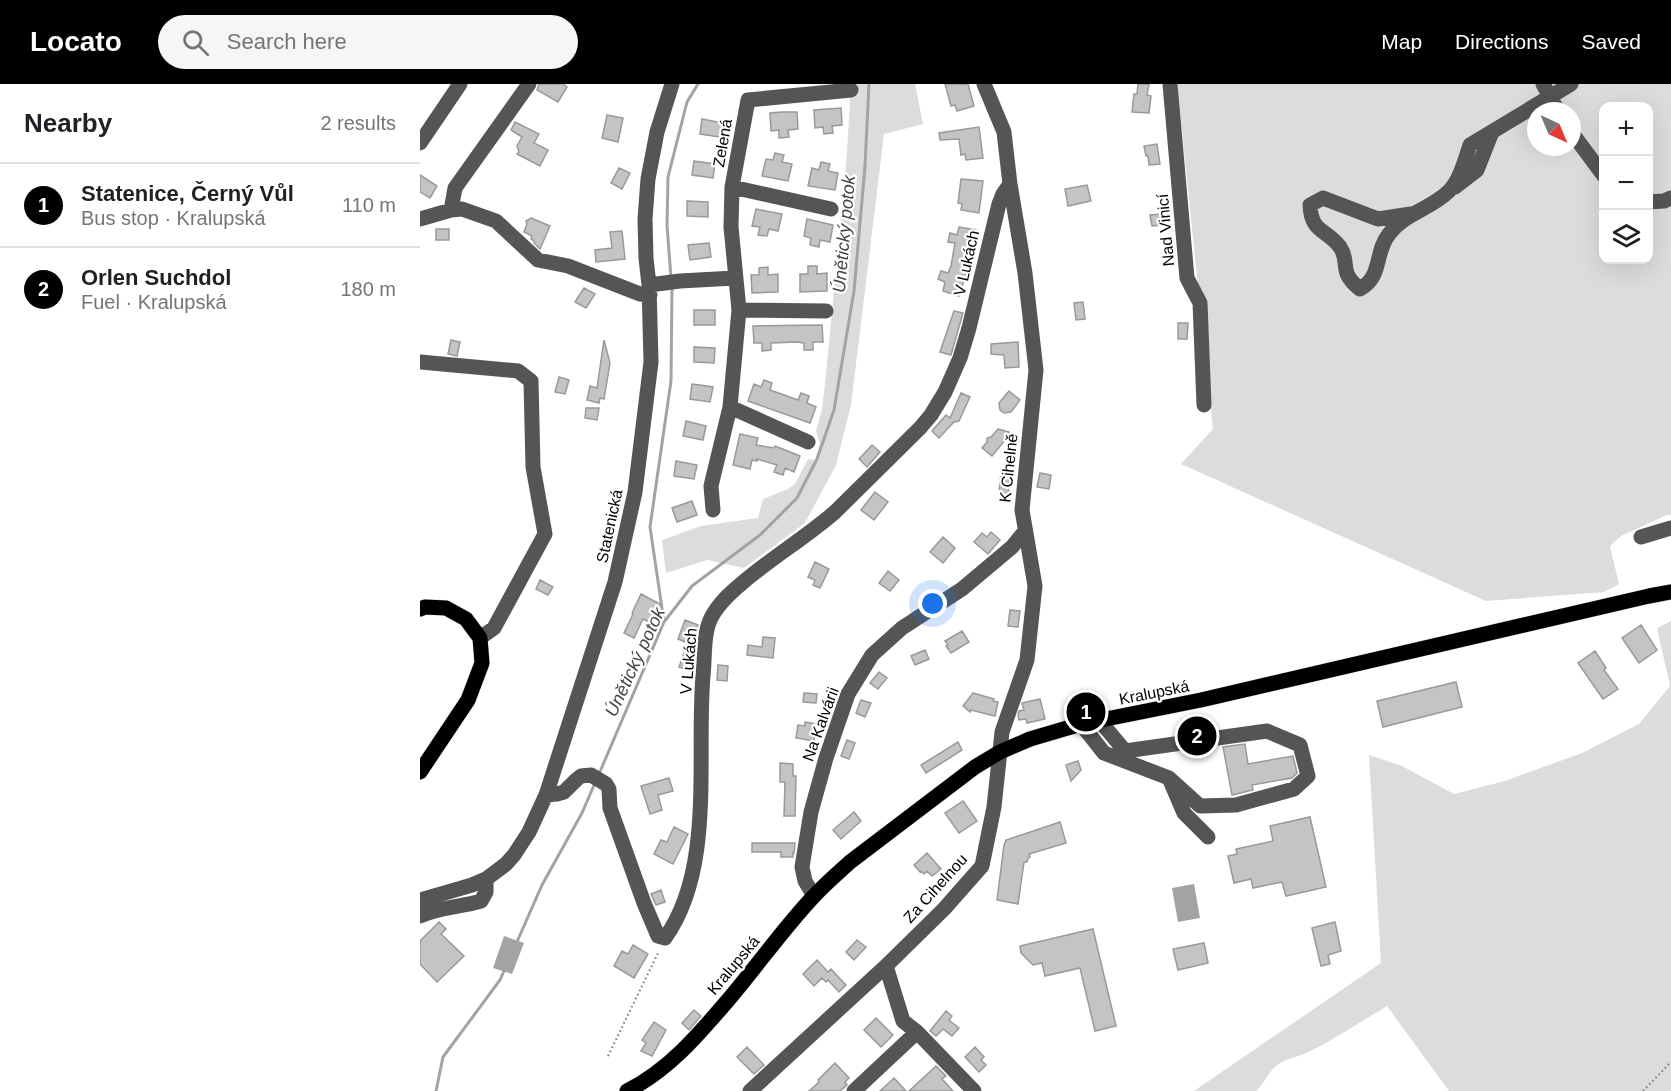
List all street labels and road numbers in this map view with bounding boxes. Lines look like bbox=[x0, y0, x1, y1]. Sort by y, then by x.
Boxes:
street label: Zelená bbox=[710, 117, 735, 169]
street label: Nad Vinicí bbox=[1154, 192, 1177, 267]
street label: V Lukách bbox=[951, 229, 982, 298]
street label: K Cihelně bbox=[996, 433, 1021, 503]
street label: Statenická bbox=[593, 488, 626, 564]
street label: V Lukách bbox=[677, 627, 700, 695]
street label: Kralupská bbox=[1118, 677, 1191, 708]
street label: Na Kalvárii bbox=[799, 685, 842, 763]
street label: Za Cihelnou bbox=[900, 851, 971, 926]
street label: Kralupská bbox=[704, 933, 763, 998]

